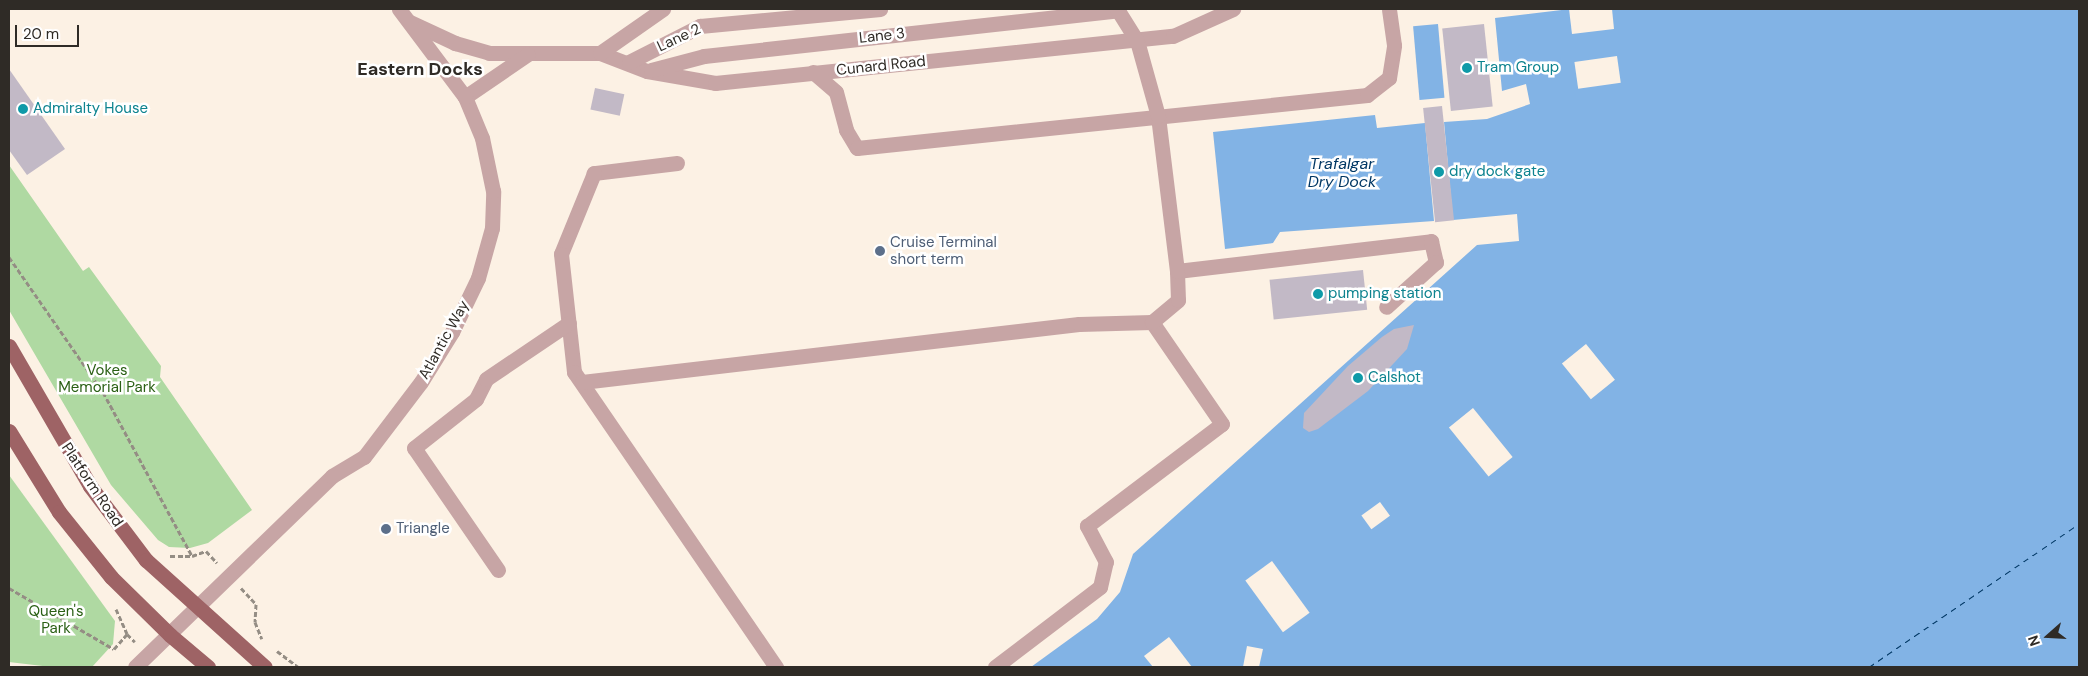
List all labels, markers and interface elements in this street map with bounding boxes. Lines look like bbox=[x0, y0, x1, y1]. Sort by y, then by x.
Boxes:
scale bar bbox=[18, 15, 81, 47]
street label: Lane 2 bbox=[654, 20, 704, 56]
text: 20 m bbox=[23, 24, 59, 44]
street label: Lane 3 bbox=[858, 25, 906, 47]
street label: Cunard Road bbox=[835, 52, 927, 80]
district label: Eastern Docks bbox=[357, 58, 483, 80]
place label: Tram Group bbox=[1477, 59, 1559, 77]
marker: Tram Group bbox=[1461, 62, 1473, 74]
place label: Admiralty House bbox=[33, 100, 148, 118]
marker: Admiralty House bbox=[17, 103, 29, 115]
water label: Trafalgar Dry Dock bbox=[1308, 154, 1376, 192]
place label: dry dock gate bbox=[1449, 163, 1545, 181]
marker: dry dock gate bbox=[1433, 166, 1445, 178]
place label: Cruise Terminal short term bbox=[890, 233, 997, 268]
marker: Cruise Terminal short term bbox=[874, 245, 886, 257]
place label: pumping station bbox=[1328, 285, 1441, 303]
marker: pumping station bbox=[1312, 288, 1324, 300]
street label: Atlantic Way bbox=[415, 297, 473, 383]
park label: Vokes Memorial Park bbox=[58, 361, 156, 396]
place label: Calshot bbox=[1368, 369, 1421, 387]
marker: Calshot bbox=[1352, 372, 1364, 384]
street label: Platform Road bbox=[57, 440, 127, 530]
place label: Triangle bbox=[396, 520, 450, 538]
marker: Triangle bbox=[380, 523, 392, 535]
park label: Queen's Park bbox=[28, 602, 84, 637]
north arrow bbox=[2023, 611, 2073, 661]
text: N bbox=[2024, 633, 2044, 649]

